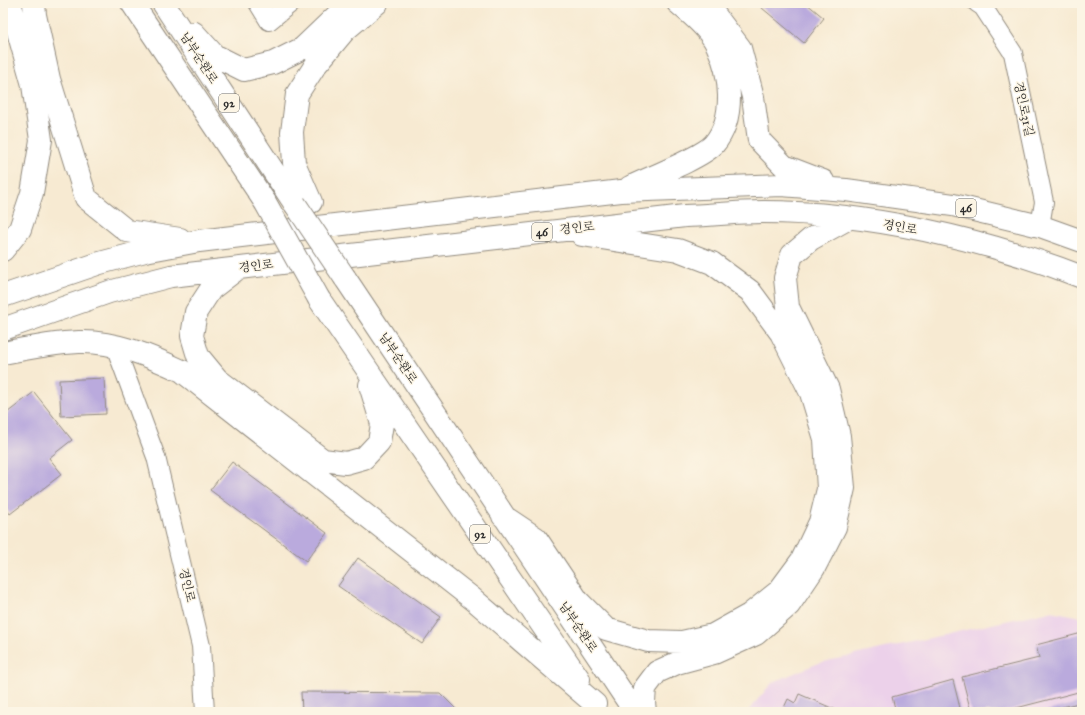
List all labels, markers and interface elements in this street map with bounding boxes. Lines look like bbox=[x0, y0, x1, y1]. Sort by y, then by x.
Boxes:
street label: 남부순환로 bbox=[177, 30, 221, 86]
street label: 경인로31길 bbox=[1011, 80, 1037, 138]
road number: 92 bbox=[219, 94, 239, 112]
road number: 46 bbox=[956, 199, 976, 217]
street label: 경인로 bbox=[882, 217, 919, 237]
street label: 경인로 bbox=[559, 219, 595, 237]
road number: 46 bbox=[532, 223, 552, 241]
street label: 경인로 bbox=[238, 257, 275, 275]
street label: 남부순환로 bbox=[376, 330, 420, 386]
road number: 92 bbox=[470, 525, 490, 543]
street label: 경인로 bbox=[176, 566, 198, 604]
street label: 남부순환로 bbox=[556, 599, 600, 655]

